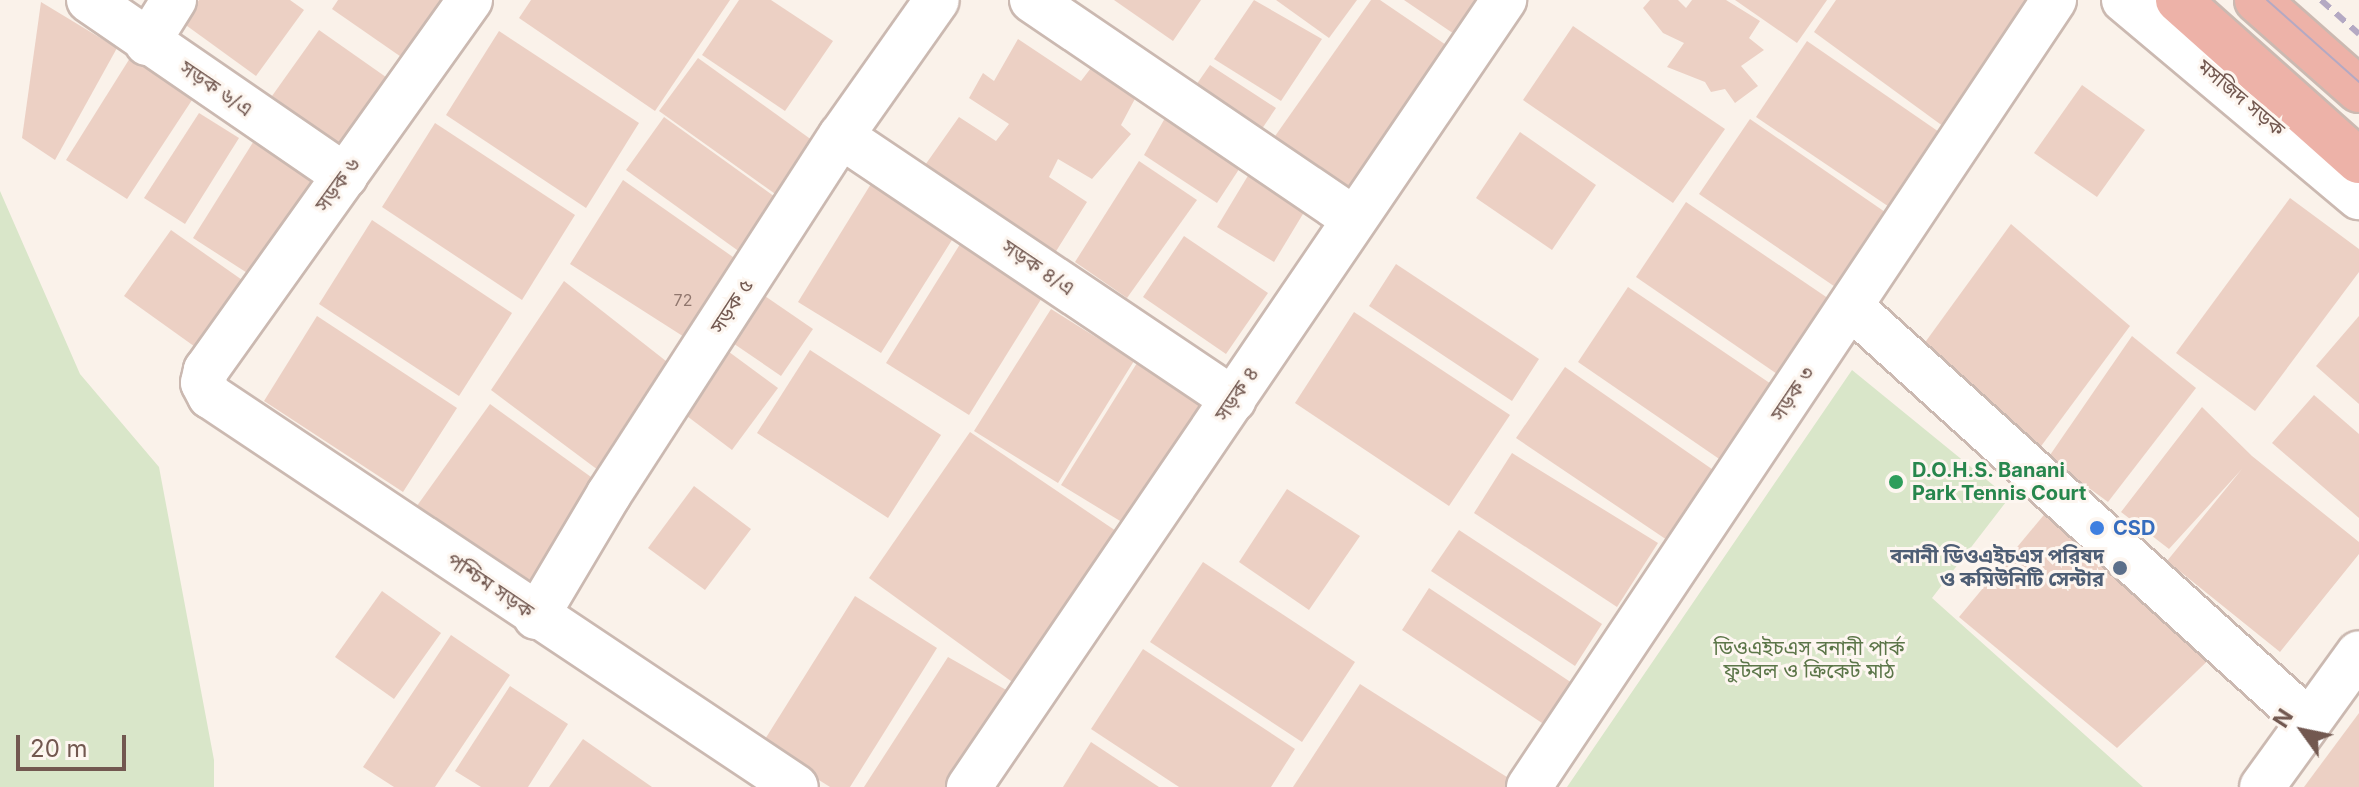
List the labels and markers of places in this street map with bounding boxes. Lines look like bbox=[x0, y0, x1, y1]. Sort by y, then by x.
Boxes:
place label: D.O.H.S. Banani Park Tennis Court bbox=[1912, 458, 2086, 505]
marker: D.O.H.S. Banani Park Tennis Court bbox=[1887, 473, 1905, 491]
place label: CSD bbox=[2113, 516, 2155, 540]
marker: CSD bbox=[2088, 519, 2106, 537]
place label: বনানী ডিওএইচএস পরিষদ ও কমিউনিটি সেন্টার bbox=[1890, 544, 2104, 591]
marker: বনানী ডিওএইচএস পরিষদ ও কমিউনিটি সেন্টার bbox=[2111, 559, 2129, 577]

